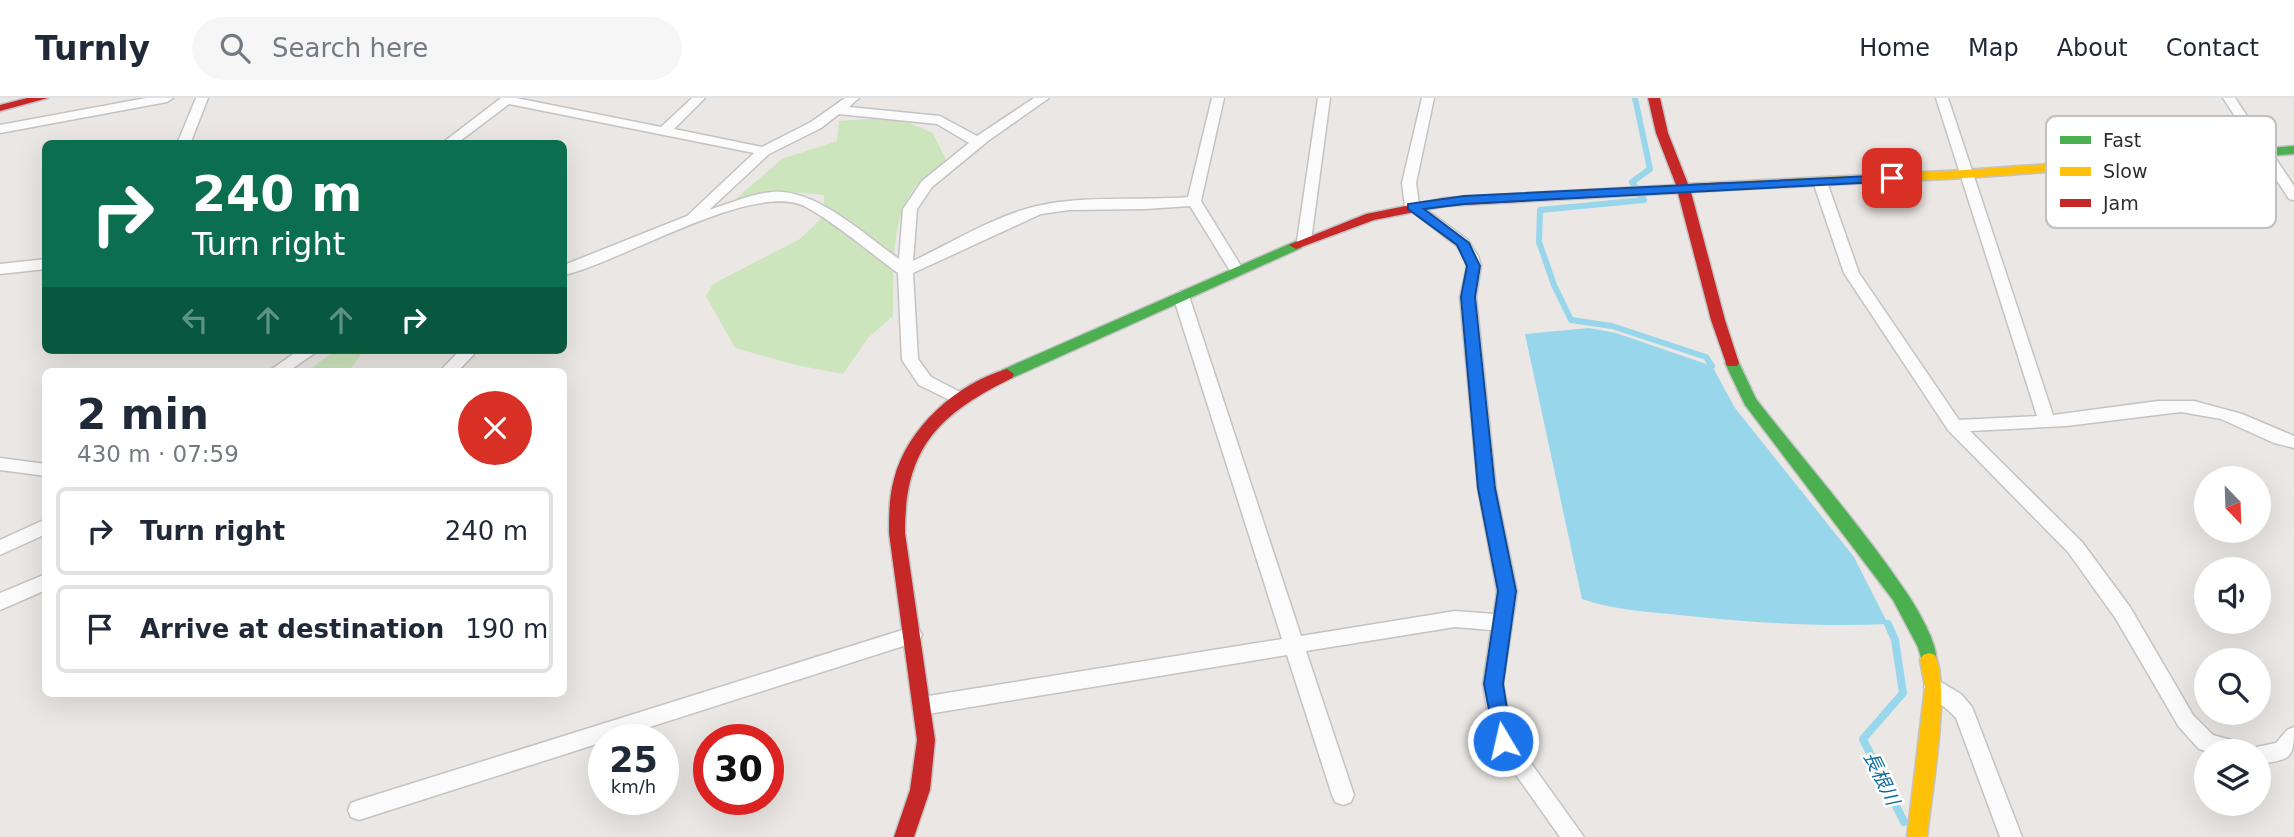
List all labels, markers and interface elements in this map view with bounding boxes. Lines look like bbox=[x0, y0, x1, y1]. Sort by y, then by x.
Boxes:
search box bbox=[192, 17, 682, 80]
text: Turnly bbox=[35, 29, 150, 68]
icon: search bbox=[216, 29, 254, 67]
text: Search here bbox=[272, 33, 428, 63]
text: Home bbox=[1859, 34, 1930, 62]
text: Map bbox=[1968, 34, 2019, 62]
text: About bbox=[2057, 34, 2128, 62]
text: Contact bbox=[2166, 34, 2259, 62]
legend bbox=[2046, 116, 2276, 228]
text: Fast bbox=[2103, 129, 2141, 151]
pin bbox=[1862, 148, 1922, 208]
icon: arrive bbox=[1873, 159, 1911, 197]
text: Slow bbox=[2103, 160, 2148, 182]
text: 240 m bbox=[192, 166, 362, 223]
icon: right bbox=[77, 168, 168, 259]
text: Jam bbox=[2102, 192, 2139, 214]
text: Turn right bbox=[192, 225, 345, 263]
icon: left bbox=[176, 301, 214, 339]
icon: ahead bbox=[249, 301, 287, 339]
icon: ahead bbox=[322, 301, 360, 339]
icon: right bbox=[395, 301, 433, 339]
text: 2 min bbox=[77, 390, 209, 439]
button: close bbox=[458, 391, 532, 465]
text: 430 m · 07:59 bbox=[77, 441, 239, 467]
north arrow bbox=[2194, 466, 2272, 542]
map controls bbox=[2194, 466, 2271, 816]
icon: right bbox=[81, 512, 119, 550]
text: Turn right bbox=[140, 516, 285, 546]
text: 240 m bbox=[445, 516, 528, 546]
button: sound bbox=[2194, 557, 2271, 634]
icon: arrive bbox=[81, 610, 119, 648]
text: Arrive at destination bbox=[140, 614, 444, 644]
text: 190 m bbox=[465, 614, 548, 644]
button: search bbox=[2194, 648, 2271, 725]
position arrow bbox=[1466, 704, 1540, 778]
speed limit sign: 30 bbox=[693, 724, 784, 815]
button: layers bbox=[2194, 739, 2271, 816]
text: 25 bbox=[609, 740, 658, 780]
water label: 長根川 bbox=[1860, 748, 1905, 810]
text: km/h bbox=[611, 776, 656, 797]

